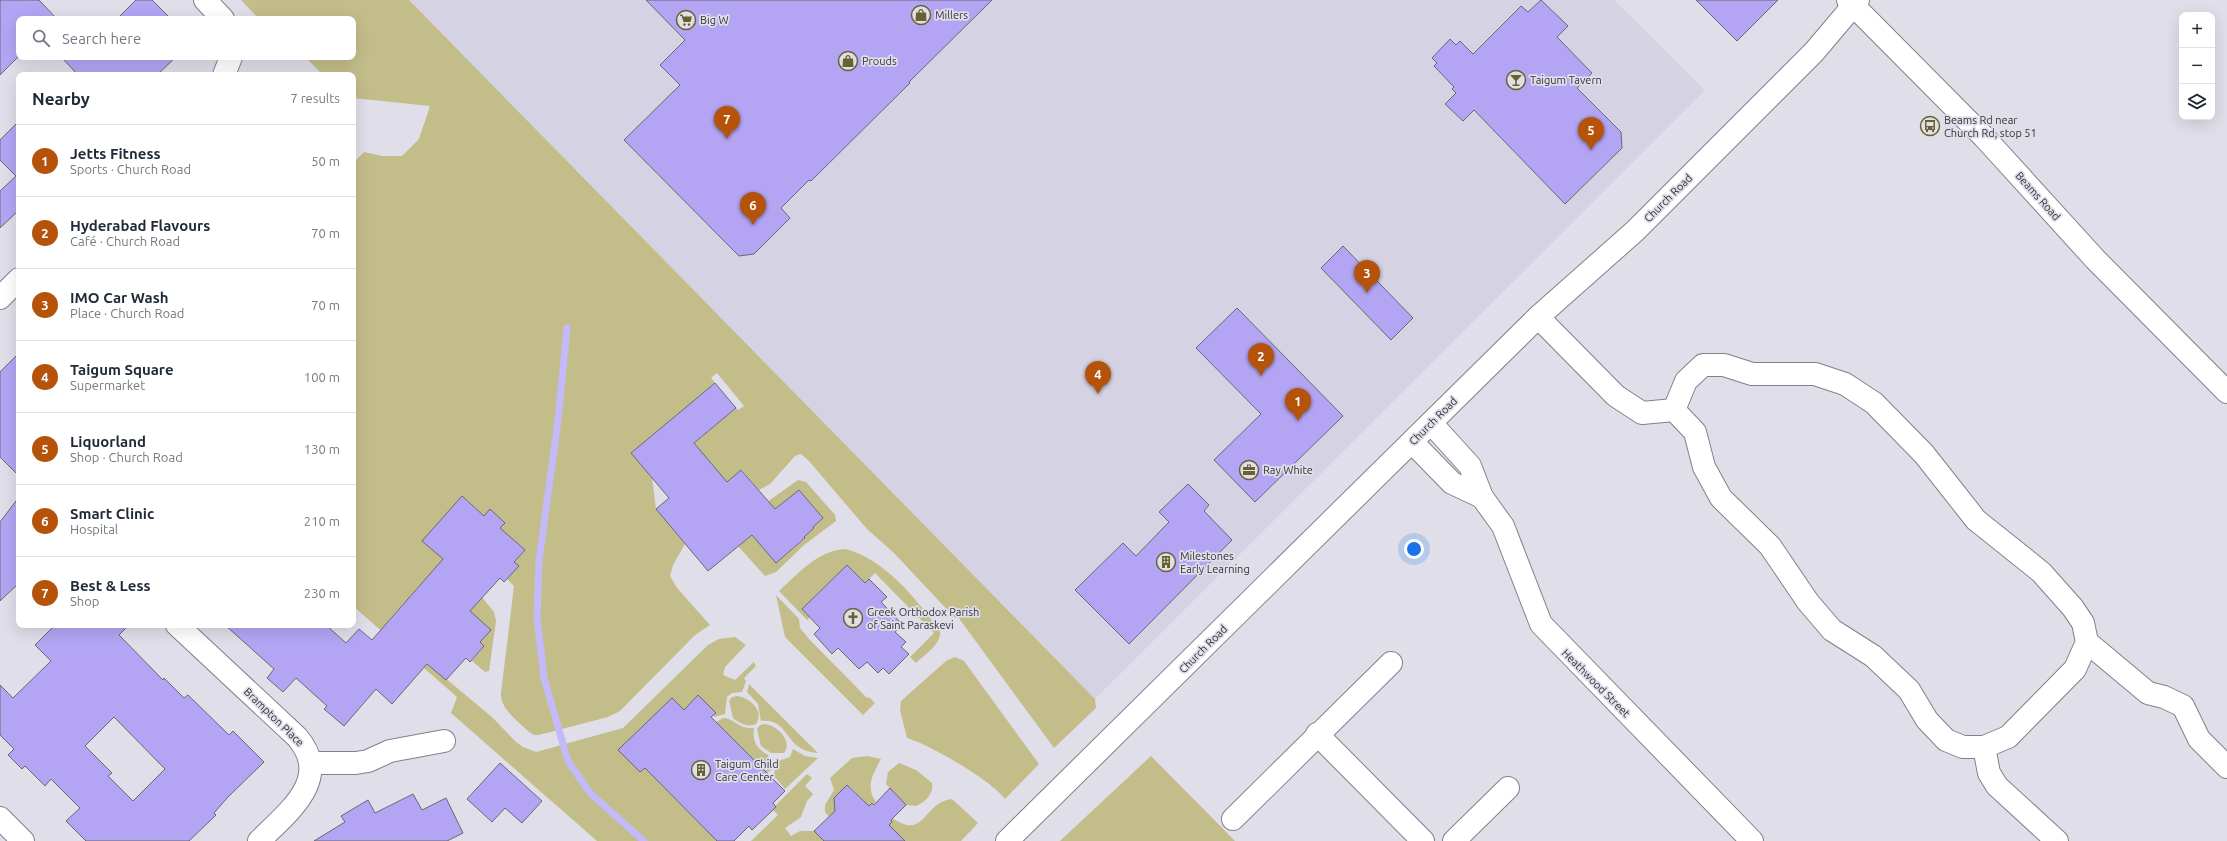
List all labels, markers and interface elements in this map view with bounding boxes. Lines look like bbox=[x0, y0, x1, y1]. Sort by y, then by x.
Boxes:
shop icon: Millers bbox=[910, 4, 932, 26]
supermarket icon: Big W bbox=[675, 9, 697, 31]
place label: Millers bbox=[935, 9, 968, 21]
map controls bbox=[2179, 12, 2215, 120]
button: + bbox=[2179, 12, 2215, 48]
place label: Big W bbox=[700, 14, 729, 26]
search box bbox=[16, 16, 356, 60]
icon: search bbox=[30, 27, 52, 49]
text: Search here bbox=[62, 30, 141, 47]
button: − bbox=[2179, 48, 2215, 84]
shop icon: Prouds bbox=[837, 50, 859, 72]
place label: Prouds bbox=[862, 55, 897, 67]
bar icon: Taigum Tavern bbox=[1505, 69, 1527, 91]
place label: Taigum Tavern bbox=[1530, 74, 1602, 86]
button: layers bbox=[2179, 84, 2215, 120]
text: Nearby bbox=[32, 89, 90, 108]
text: 7 results bbox=[290, 91, 340, 105]
pin: 7 bbox=[714, 106, 740, 139]
place label: Beams Rd near Church Rd, stop 51 bbox=[1944, 114, 2037, 139]
bus stop icon: Beams Rd near Church Rd, stop 51 bbox=[1919, 115, 1941, 137]
pin: 5 bbox=[1578, 117, 1604, 150]
text: Jetts Fitness bbox=[70, 145, 161, 162]
text: 1 bbox=[41, 154, 49, 168]
text: 50 m bbox=[311, 154, 340, 168]
text: Sports · Church Road bbox=[70, 162, 191, 176]
street label: Beams Road bbox=[2013, 169, 2063, 223]
street label: Church Road bbox=[1642, 172, 1694, 224]
pin: 6 bbox=[740, 192, 766, 225]
text: Hyderabad Flavours bbox=[70, 217, 210, 234]
text: 2 bbox=[41, 226, 49, 240]
text: 70 m bbox=[311, 226, 340, 240]
text: Café · Church Road bbox=[70, 234, 180, 248]
pin: 3 bbox=[1354, 260, 1380, 293]
text: IMO Car Wash bbox=[70, 289, 169, 306]
text: 3 bbox=[41, 298, 49, 312]
text: 70 m bbox=[311, 298, 340, 312]
text: Place · Church Road bbox=[70, 306, 184, 320]
pin: 2 bbox=[1248, 343, 1274, 376]
text: Taigum Square bbox=[70, 361, 174, 378]
pin: 4 bbox=[1085, 361, 1111, 394]
text: 4 bbox=[41, 370, 49, 384]
text: 100 m bbox=[304, 370, 340, 384]
text: Supermarket bbox=[70, 378, 145, 392]
pin: 1 bbox=[1285, 388, 1311, 421]
street label: Church Road bbox=[1407, 395, 1459, 447]
text: Liquorland bbox=[70, 433, 146, 450]
text: 5 bbox=[41, 442, 49, 456]
text: 130 m bbox=[304, 442, 340, 456]
text: Shop · Church Road bbox=[70, 450, 183, 464]
office icon: Ray White bbox=[1238, 459, 1260, 481]
place label: Ray White bbox=[1263, 464, 1313, 476]
text: Smart Clinic bbox=[70, 505, 154, 522]
text: 6 bbox=[41, 514, 49, 528]
text: 210 m bbox=[304, 514, 340, 528]
text: Hospital bbox=[70, 522, 118, 536]
your location bbox=[1404, 539, 1424, 559]
place label: Milestones Early Learning bbox=[1180, 550, 1250, 575]
building icon: Milestones Early Learning bbox=[1155, 551, 1177, 573]
text: Best & Less bbox=[70, 577, 151, 594]
text: 7 bbox=[41, 586, 49, 600]
text: 230 m bbox=[304, 586, 340, 600]
text: Shop bbox=[70, 594, 99, 608]
place label: Greek Orthodox Parish of Saint Paraskevi bbox=[867, 606, 979, 631]
church icon: Greek Orthodox Parish of Saint Paraskevi bbox=[842, 607, 864, 629]
street label: Church Road bbox=[1177, 623, 1229, 675]
street label: Heathwood Street bbox=[1560, 647, 1633, 720]
street label: Brampton Place bbox=[242, 685, 306, 749]
place label: Taigum Child Care Center bbox=[715, 758, 779, 783]
building icon: Taigum Child Care Center bbox=[690, 759, 712, 781]

